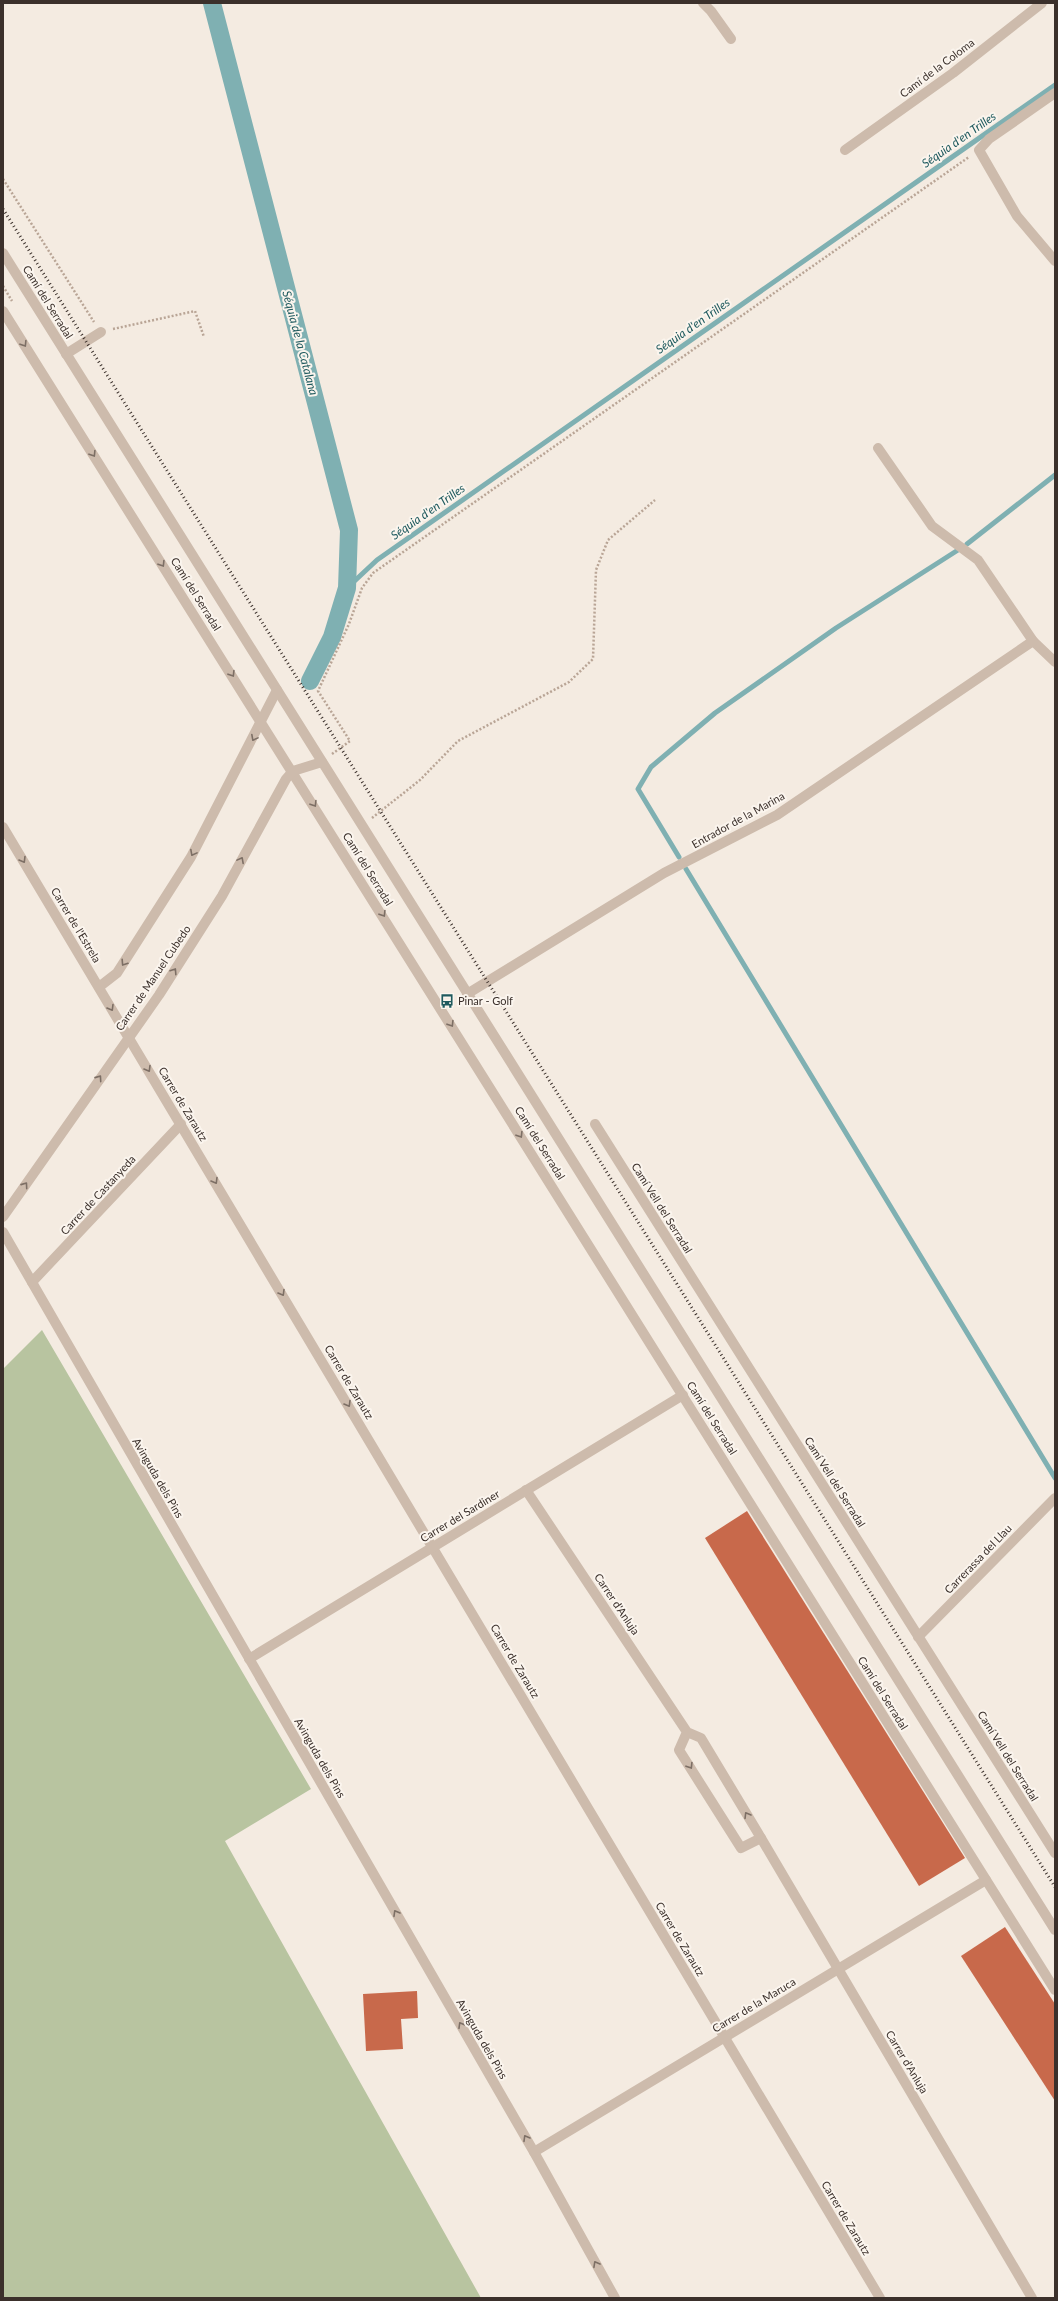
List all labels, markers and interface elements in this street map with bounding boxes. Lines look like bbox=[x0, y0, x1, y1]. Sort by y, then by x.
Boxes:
street label: Camí de la Coloma bbox=[897, 35, 976, 100]
water label: Séquia d'en Trilles bbox=[919, 108, 999, 171]
street label: Camí del Serradal bbox=[21, 263, 76, 341]
water label: Séquia de la Catalana bbox=[279, 289, 322, 397]
water label: Séquia d'en Trilles bbox=[653, 294, 733, 357]
one-way arrow bbox=[19, 340, 27, 347]
one-way arrow bbox=[88, 450, 96, 457]
water label: Séquia d'en Trilles bbox=[388, 480, 468, 543]
street label: Camí del Serradal bbox=[169, 555, 224, 633]
one-way arrow bbox=[158, 560, 165, 567]
one-way arrow bbox=[227, 670, 235, 677]
one-way arrow bbox=[251, 733, 258, 741]
street label: Entrador de la Marina bbox=[689, 789, 786, 850]
one-way arrow bbox=[309, 800, 316, 807]
street label: Camí del Serradal bbox=[341, 830, 396, 908]
one-way arrow bbox=[191, 849, 198, 856]
one-way arrow bbox=[18, 856, 26, 863]
one-way arrow bbox=[237, 857, 244, 865]
street label: Carrer de l'Estrela bbox=[49, 885, 104, 965]
one-way arrow bbox=[378, 910, 385, 917]
street label: Carrer de Manuel Cubedo bbox=[112, 922, 193, 1033]
one-way arrow bbox=[121, 959, 129, 966]
one-way arrow bbox=[169, 968, 177, 975]
bus stop icon: Pinar - Golf bbox=[439, 993, 455, 1009]
place label: Pinar - Golf bbox=[458, 994, 513, 1007]
one-way arrow bbox=[107, 1004, 114, 1011]
one-way arrow bbox=[447, 1020, 454, 1027]
street label: Carrer de Zarautz bbox=[156, 1064, 211, 1143]
one-way arrow bbox=[144, 1065, 151, 1072]
one-way arrow bbox=[94, 1075, 102, 1082]
street label: Camí del Serradal bbox=[513, 1104, 568, 1182]
one-way arrow bbox=[516, 1131, 523, 1138]
street label: Carrer de Castanyeda bbox=[58, 1152, 138, 1237]
street label: Camí Vell del Serradal bbox=[629, 1160, 696, 1255]
one-way arrow bbox=[211, 1177, 218, 1184]
one-way arrow bbox=[20, 1182, 27, 1189]
one-way arrow bbox=[277, 1289, 284, 1296]
street label: Carrer de Zarautz bbox=[322, 1342, 377, 1421]
street label: Camí del Serradal bbox=[685, 1379, 740, 1457]
one-way arrow bbox=[344, 1400, 351, 1407]
street label: Camí Vell del Serradal bbox=[802, 1434, 869, 1529]
street label: Avinguda dels Pins bbox=[130, 1436, 187, 1520]
street label: Carrer del Sardiner bbox=[418, 1487, 502, 1544]
street label: Carrerassa del Llau bbox=[941, 1521, 1014, 1596]
street label: Carrer d'Anluja bbox=[592, 1571, 643, 1637]
street label: Carrer de Zarautz bbox=[488, 1621, 543, 1700]
street label: Camí del Serradal bbox=[856, 1654, 911, 1732]
street label: Camí Vell del Serradal bbox=[975, 1708, 1042, 1803]
street label: Avinguda dels Pins bbox=[292, 1716, 349, 1800]
one-way arrow bbox=[685, 1762, 693, 1769]
one-way arrow bbox=[745, 1812, 752, 1819]
street label: Carrer de Zarautz bbox=[653, 1899, 708, 1978]
one-way arrow bbox=[393, 1910, 400, 1917]
street label: Carrer de la Maruca bbox=[710, 1975, 798, 2035]
street label: Avinguda dels Pins bbox=[454, 1997, 511, 2081]
one-way arrow bbox=[458, 2022, 465, 2029]
street label: Carrer d'Anluja bbox=[884, 2028, 931, 2096]
one-way arrow bbox=[523, 2135, 530, 2142]
street label: Carrer de Zarautz bbox=[819, 2178, 874, 2257]
one-way arrow bbox=[593, 2261, 601, 2268]

